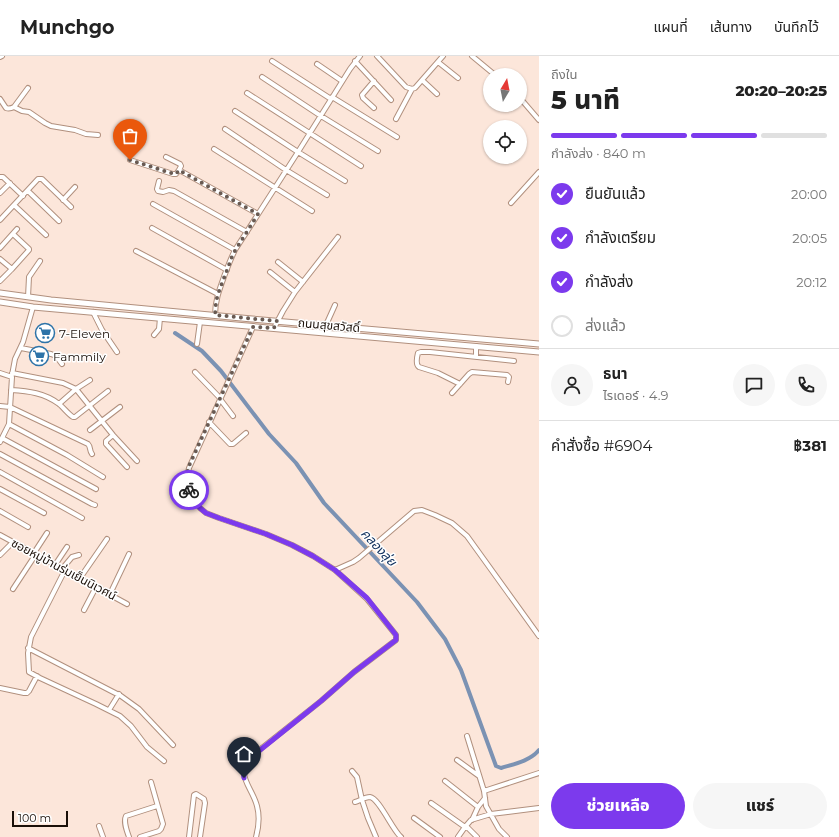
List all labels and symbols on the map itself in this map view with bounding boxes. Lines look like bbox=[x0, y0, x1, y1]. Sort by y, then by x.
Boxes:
north arrow bbox=[483, 68, 527, 112]
pin bbox=[113, 119, 147, 160]
street label: ถนนสุขสวัสดิ์ bbox=[297, 315, 361, 335]
supermarket icon: 7-Eleven bbox=[34, 322, 56, 344]
place label: 7-Eleven bbox=[59, 326, 110, 341]
supermarket icon: Fammily bbox=[28, 345, 50, 367]
place label: Fammily bbox=[53, 349, 106, 364]
courier bbox=[169, 470, 209, 510]
water label: คลองลุ่ย bbox=[357, 525, 401, 571]
street label: ซอยหมู่บ้านร่มเย็นนิเวศน์ bbox=[9, 535, 119, 603]
pin bbox=[227, 737, 261, 778]
scale bar bbox=[12, 809, 68, 828]

